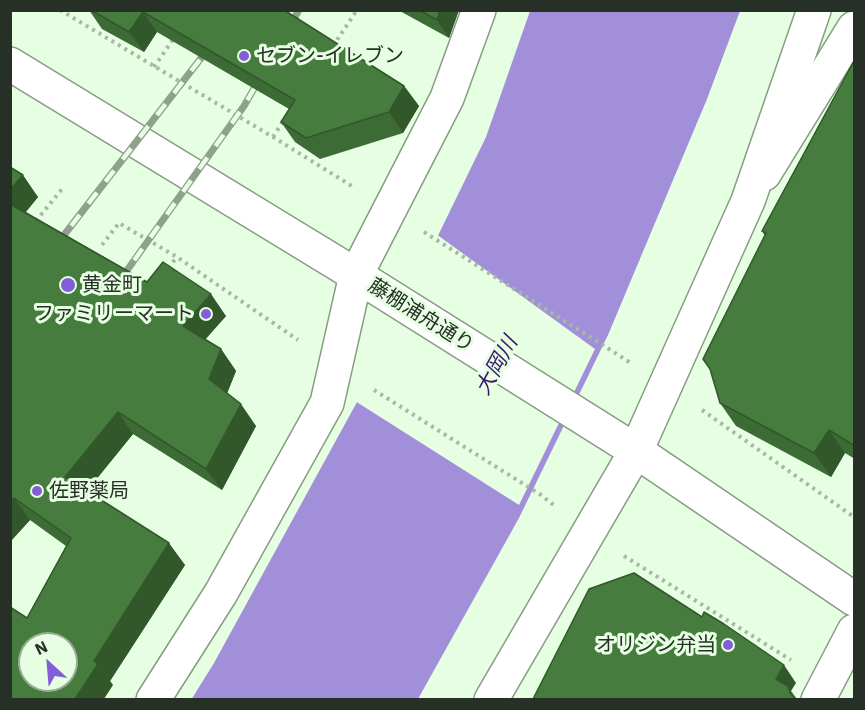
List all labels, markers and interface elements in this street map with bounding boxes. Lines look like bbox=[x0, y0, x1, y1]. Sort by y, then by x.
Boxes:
place label: セブン-イレブン bbox=[256, 44, 404, 68]
marker: セブン-イレブン bbox=[237, 49, 251, 63]
place label: 黄金町 bbox=[82, 273, 142, 297]
street label: 藤棚浦舟通り bbox=[364, 274, 478, 358]
marker: 黄金町 bbox=[59, 276, 77, 294]
place label: ファミリーマート bbox=[34, 302, 194, 326]
marker: ファミリーマート bbox=[199, 307, 213, 321]
water label: 大岡川 bbox=[471, 332, 523, 400]
place label: 佐野薬局 bbox=[49, 479, 129, 503]
marker: 佐野薬局 bbox=[30, 484, 44, 498]
north arrow bbox=[18, 632, 78, 692]
place label: オリジン弁当 bbox=[596, 633, 716, 657]
text: N bbox=[31, 636, 51, 659]
marker: オリジン弁当 bbox=[721, 638, 735, 652]

